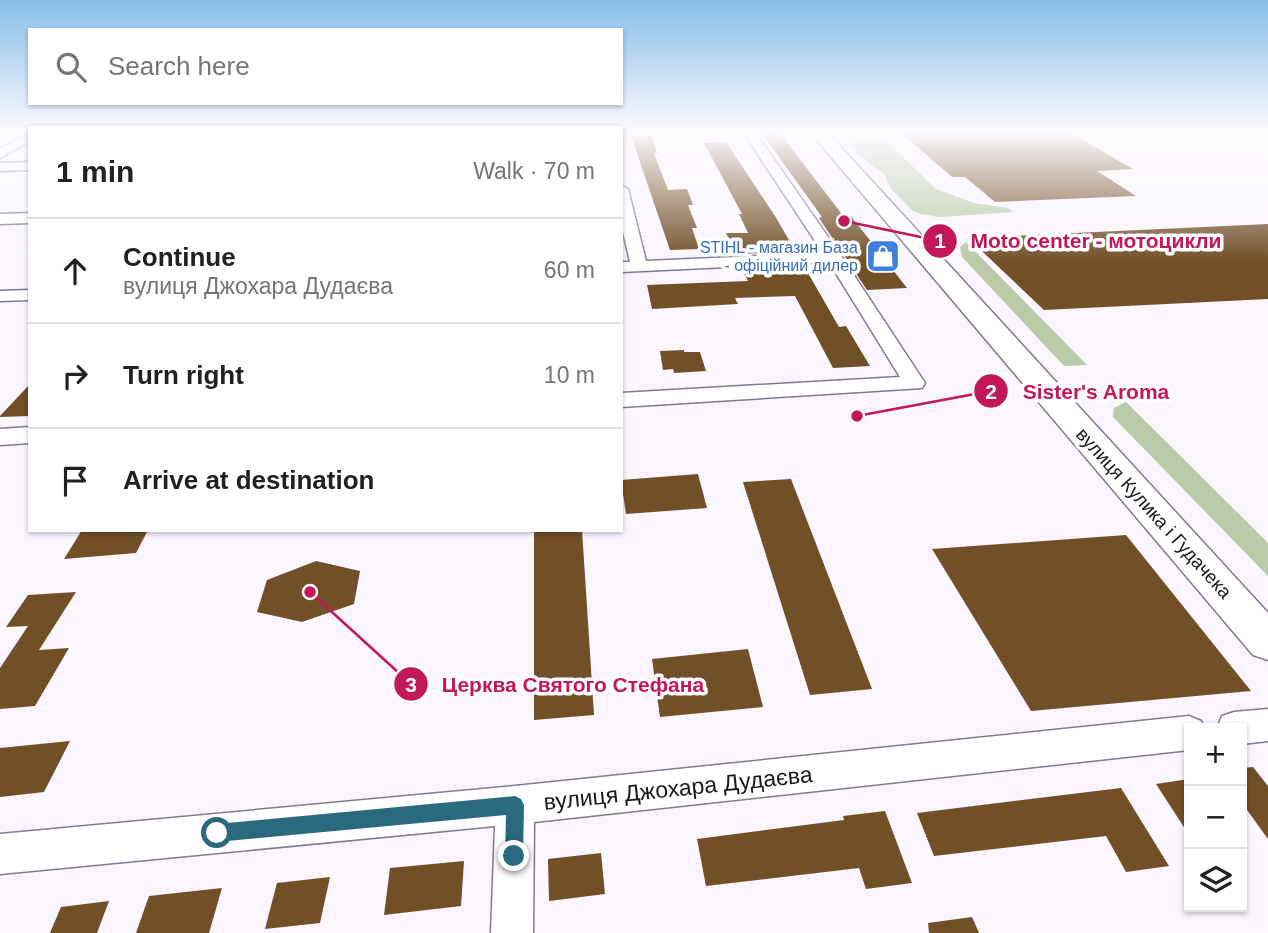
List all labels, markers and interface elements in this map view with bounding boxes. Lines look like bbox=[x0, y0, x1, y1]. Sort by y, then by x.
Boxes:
search box bbox=[28, 28, 623, 105]
icon: search bbox=[52, 48, 90, 86]
text: Search here bbox=[108, 51, 250, 81]
text: 1 min bbox=[56, 155, 134, 188]
text: Walk · 70 m bbox=[473, 158, 595, 184]
callout: Moto center - мотоцикли bbox=[922, 220, 1236, 262]
text: 1 bbox=[934, 229, 946, 252]
text: Moto center - мотоцикли bbox=[971, 229, 1221, 252]
shop icon: STIHL - магазин База - офіційний дилер bbox=[864, 237, 902, 275]
place label: STIHL - магазин База - офіційний дилер bbox=[700, 239, 858, 274]
text: Continue bbox=[123, 242, 236, 272]
icon: ahead bbox=[56, 252, 94, 290]
text: 60 m bbox=[544, 257, 595, 283]
text: вулиця Джохара Дудаєва bbox=[123, 273, 393, 299]
icon: right bbox=[56, 357, 94, 395]
text: Turn right bbox=[123, 360, 244, 390]
text: 10 m bbox=[544, 362, 595, 388]
callout: Sister's Aroma bbox=[973, 370, 1184, 412]
text: 2 bbox=[985, 380, 997, 403]
text: Sister's Aroma bbox=[1023, 380, 1170, 403]
street label: вулиця Кулика і Гудачека bbox=[1072, 424, 1236, 603]
icon: arrive bbox=[56, 462, 94, 500]
text: Arrive at destination bbox=[123, 465, 374, 495]
callout: Церква Святого Стефана bbox=[393, 663, 718, 705]
text: 3 bbox=[405, 673, 417, 696]
text: Церква Святого Стефана bbox=[442, 673, 704, 696]
map controls bbox=[1184, 723, 1247, 912]
button: + bbox=[1184, 723, 1247, 786]
street label: вулиця Джохара Дудаєва bbox=[542, 761, 814, 815]
button: − bbox=[1184, 786, 1247, 849]
route start bbox=[201, 817, 232, 848]
route end bbox=[498, 840, 529, 871]
button: layers bbox=[1184, 849, 1247, 912]

